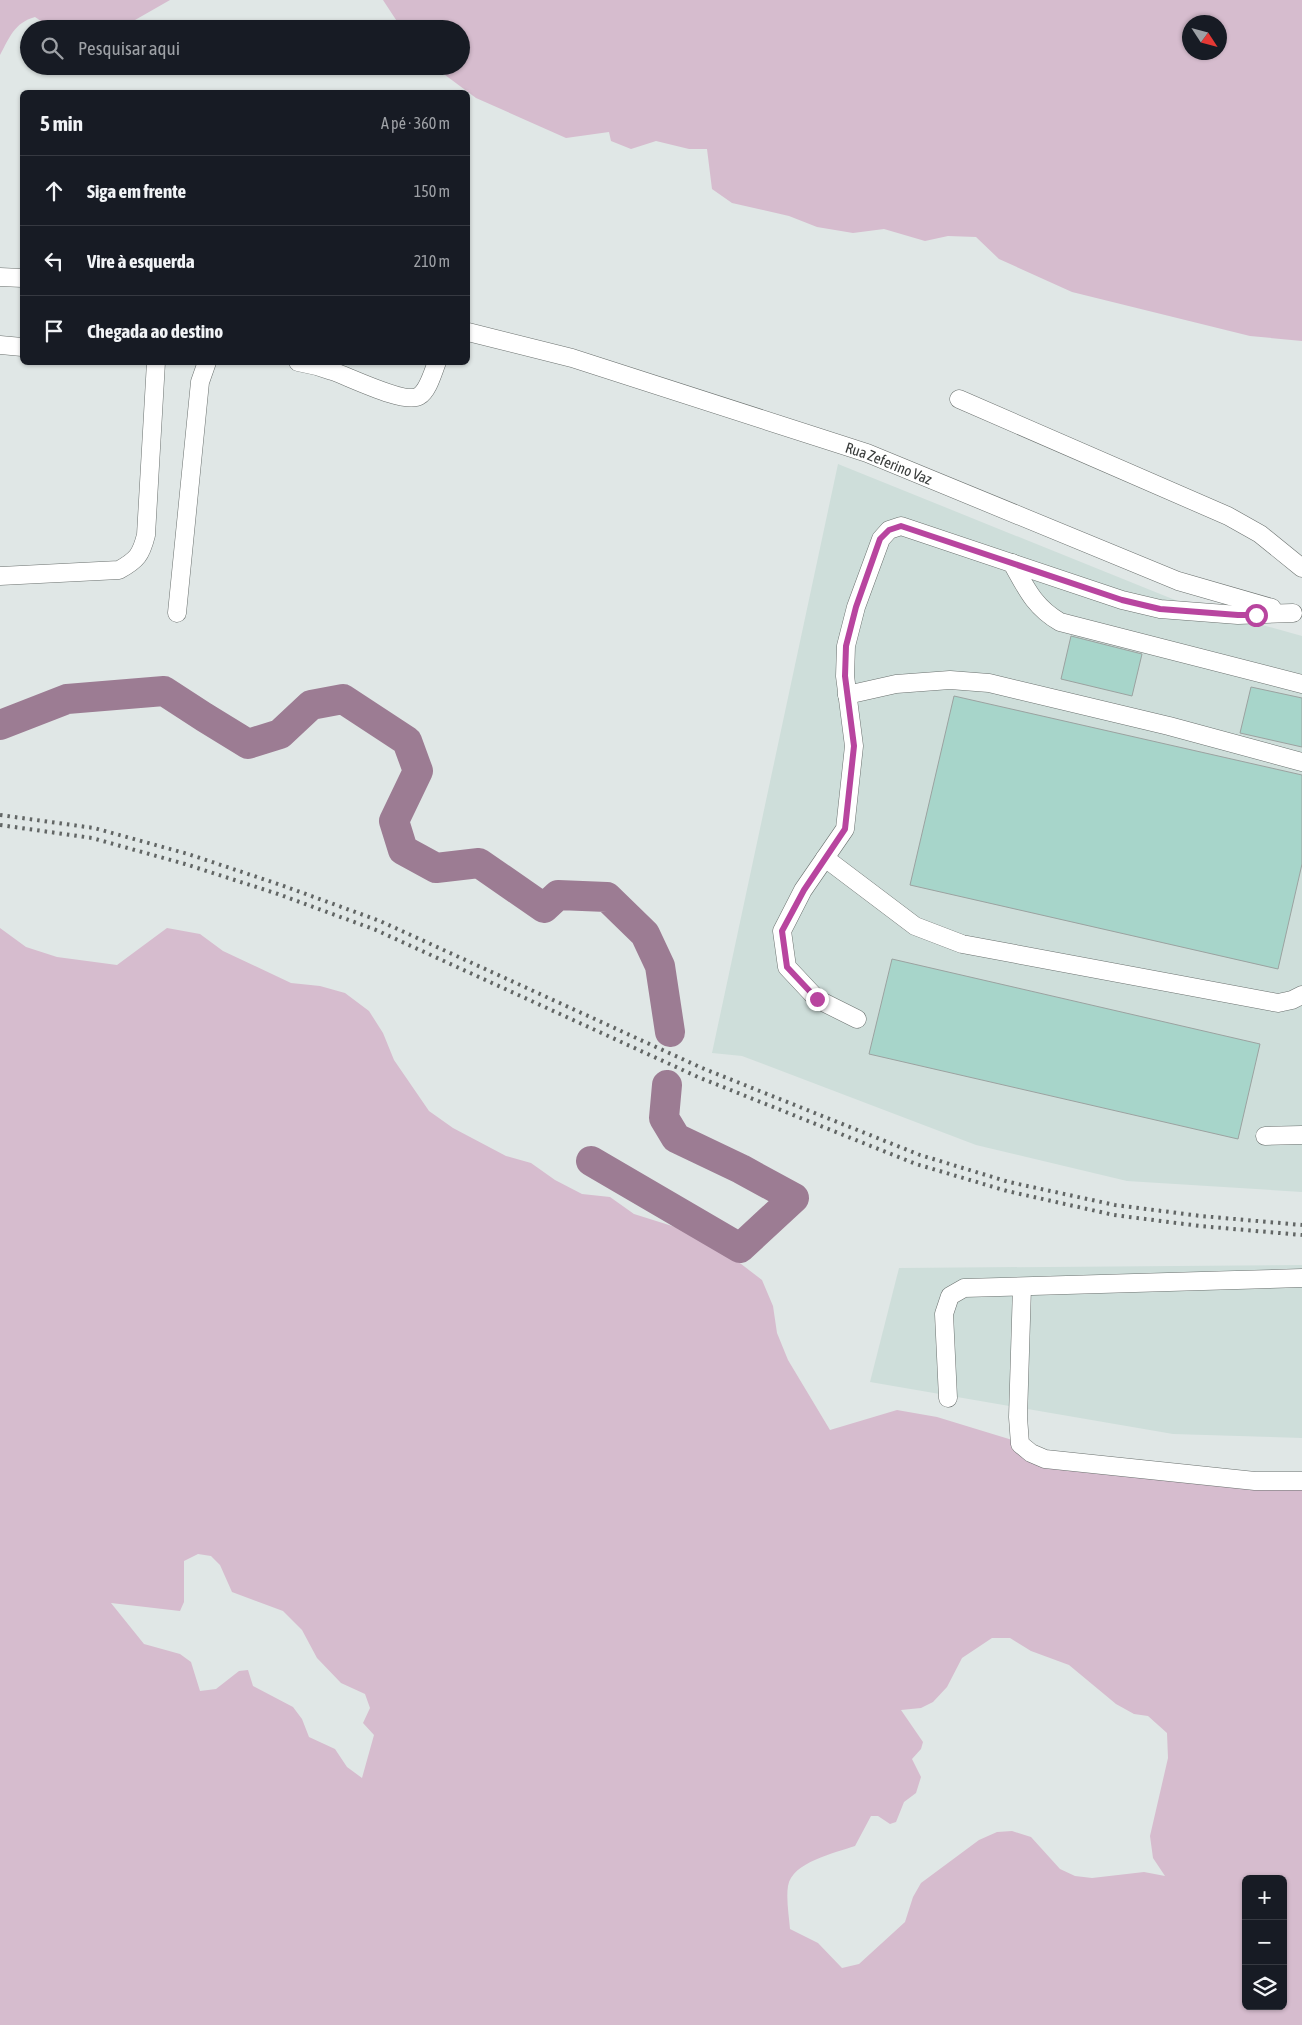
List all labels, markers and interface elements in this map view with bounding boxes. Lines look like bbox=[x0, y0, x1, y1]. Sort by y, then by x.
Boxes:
north arrow bbox=[1182, 15, 1227, 60]
search box bbox=[20, 20, 470, 75]
icon: search bbox=[38, 34, 66, 62]
text: Pesquisar aqui bbox=[78, 37, 180, 59]
text: 5 min bbox=[40, 111, 83, 135]
text: A pé · 360 m bbox=[381, 114, 450, 132]
icon: ahead bbox=[40, 177, 68, 205]
text: Siga em frente bbox=[87, 180, 186, 202]
text: 150 m bbox=[414, 182, 450, 200]
icon: left bbox=[40, 247, 68, 275]
text: Vire à esquerda bbox=[87, 250, 195, 272]
text: 210 m bbox=[414, 252, 450, 270]
icon: arrive bbox=[40, 317, 68, 345]
text: Chegada ao destino bbox=[87, 320, 223, 342]
street label: Rua Zeferino Vaz bbox=[843, 438, 935, 488]
route start bbox=[1245, 604, 1268, 627]
route end bbox=[806, 988, 829, 1011]
map controls bbox=[1242, 1875, 1287, 2010]
button: + bbox=[1242, 1875, 1287, 1920]
button: − bbox=[1242, 1920, 1287, 1965]
button: layers bbox=[1242, 1965, 1287, 2010]

